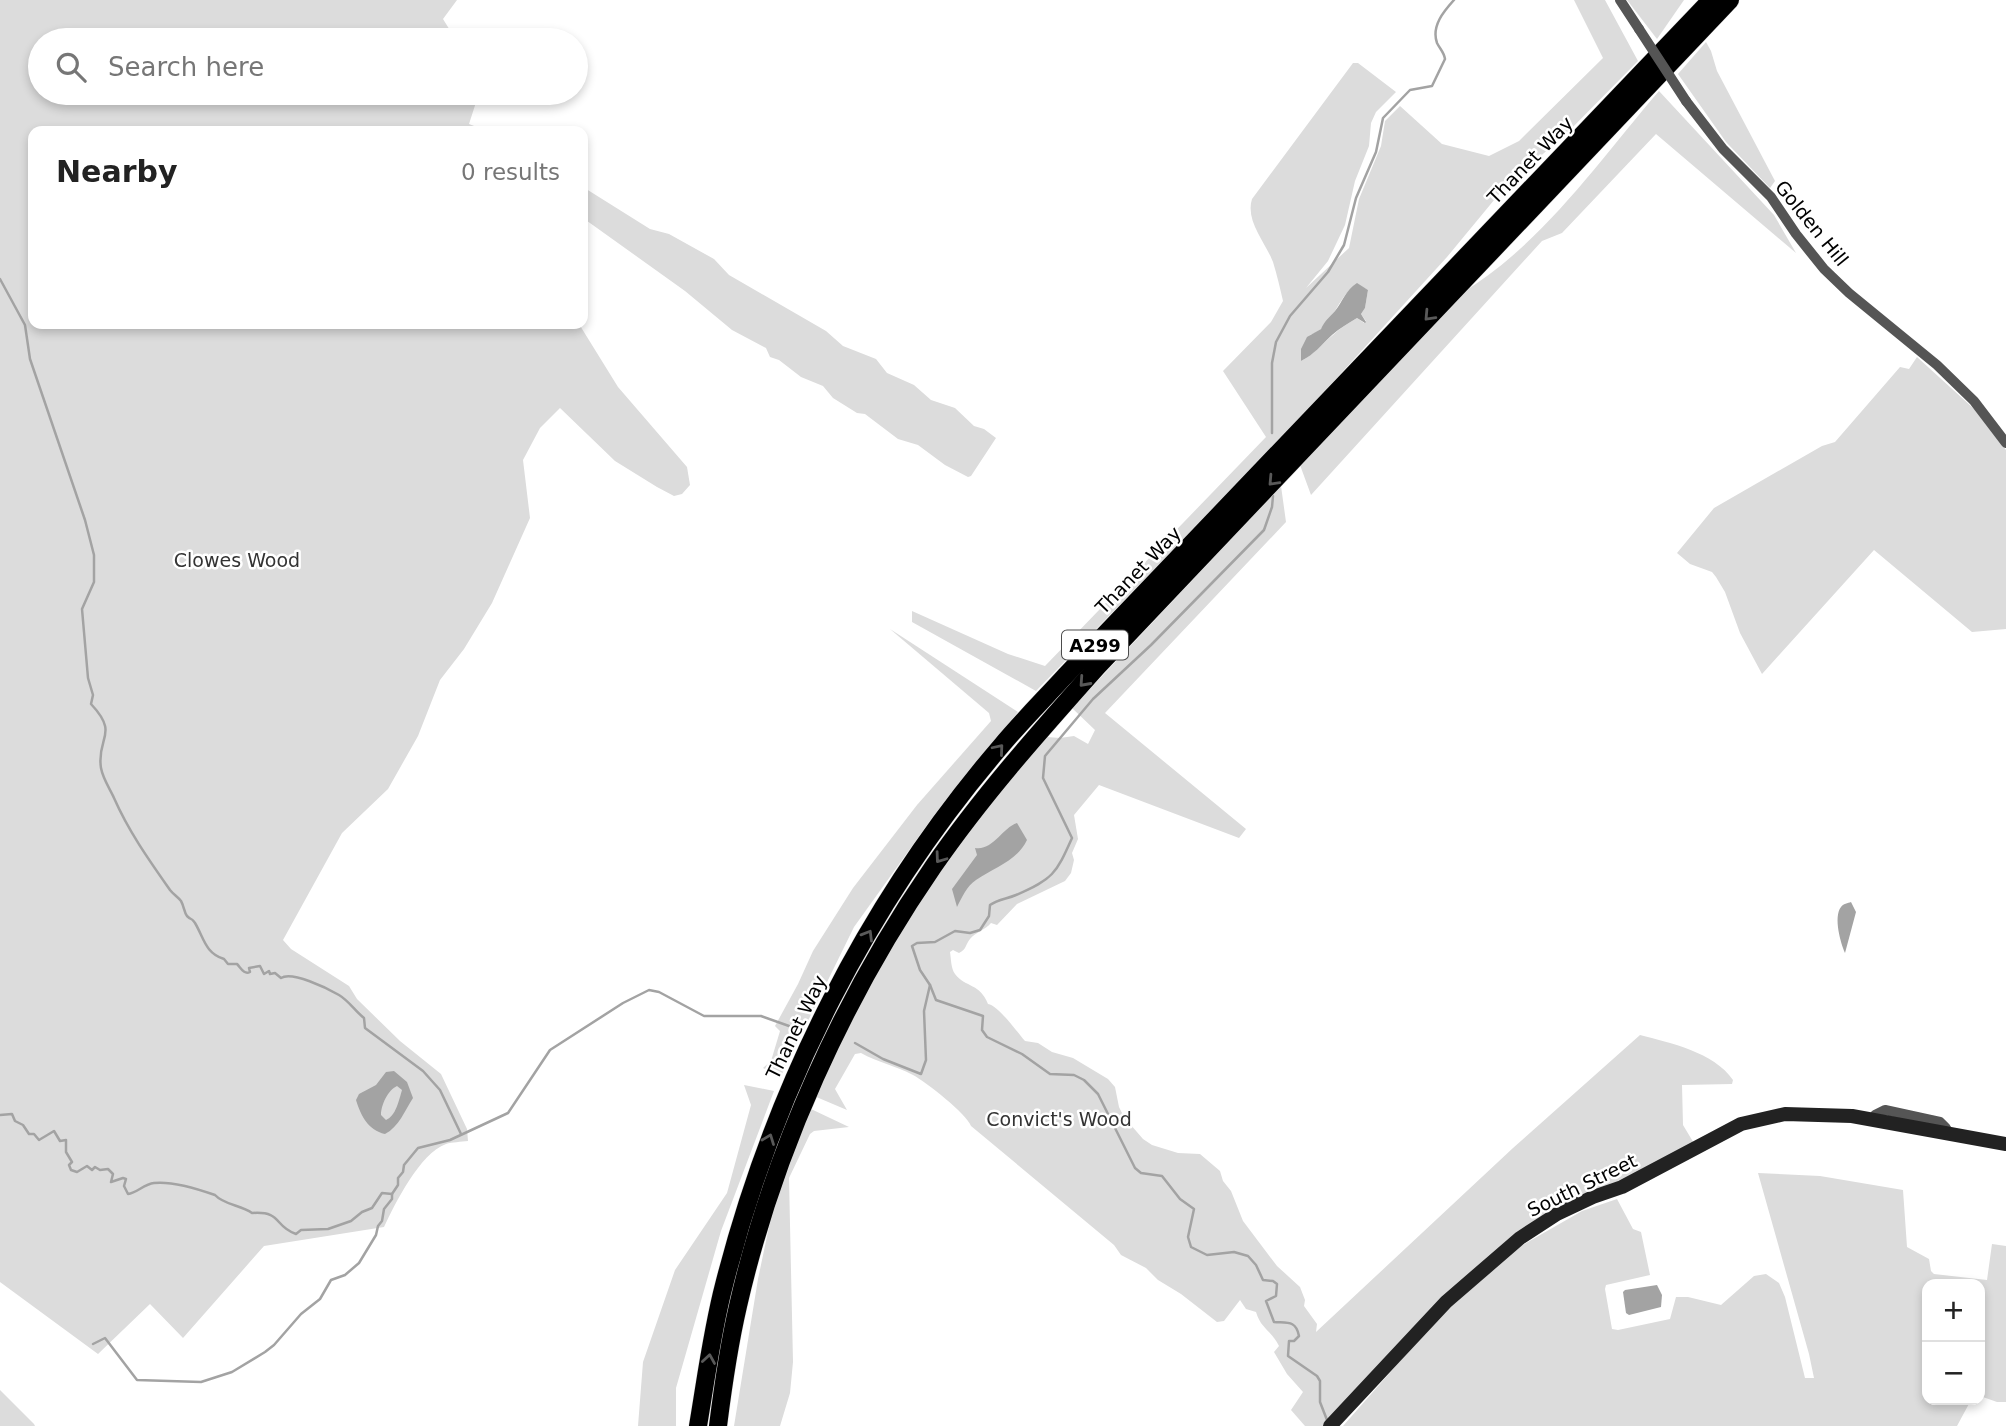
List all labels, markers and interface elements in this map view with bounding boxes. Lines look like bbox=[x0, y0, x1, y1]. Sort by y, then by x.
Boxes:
search box bbox=[28, 28, 588, 105]
icon: search bbox=[52, 48, 90, 86]
text: Search here bbox=[108, 52, 264, 82]
street label: Thanet Way bbox=[1482, 112, 1577, 209]
text: Nearby bbox=[56, 154, 178, 189]
text: 0 results bbox=[461, 159, 560, 185]
street label: Golden Hill bbox=[1771, 176, 1853, 270]
one-way arrow bbox=[1425, 307, 1438, 320]
one-way arrow bbox=[1269, 473, 1281, 486]
street label: Thanet Way bbox=[1090, 522, 1185, 619]
park label: Clowes Wood bbox=[174, 549, 300, 571]
road number: A299 bbox=[1062, 630, 1128, 660]
one-way arrow bbox=[1079, 674, 1092, 687]
one-way arrow bbox=[991, 745, 1003, 758]
one-way arrow bbox=[935, 850, 948, 863]
one-way arrow bbox=[860, 930, 873, 943]
street label: Thanet Way bbox=[761, 971, 831, 1083]
park label: Convict's Wood bbox=[986, 1108, 1132, 1130]
one-way arrow bbox=[761, 1134, 775, 1146]
street label: South Street bbox=[1524, 1149, 1640, 1221]
map controls bbox=[1922, 1279, 1985, 1405]
button: + bbox=[1922, 1279, 1985, 1342]
button: − bbox=[1922, 1342, 1985, 1405]
one-way arrow bbox=[702, 1353, 717, 1365]

